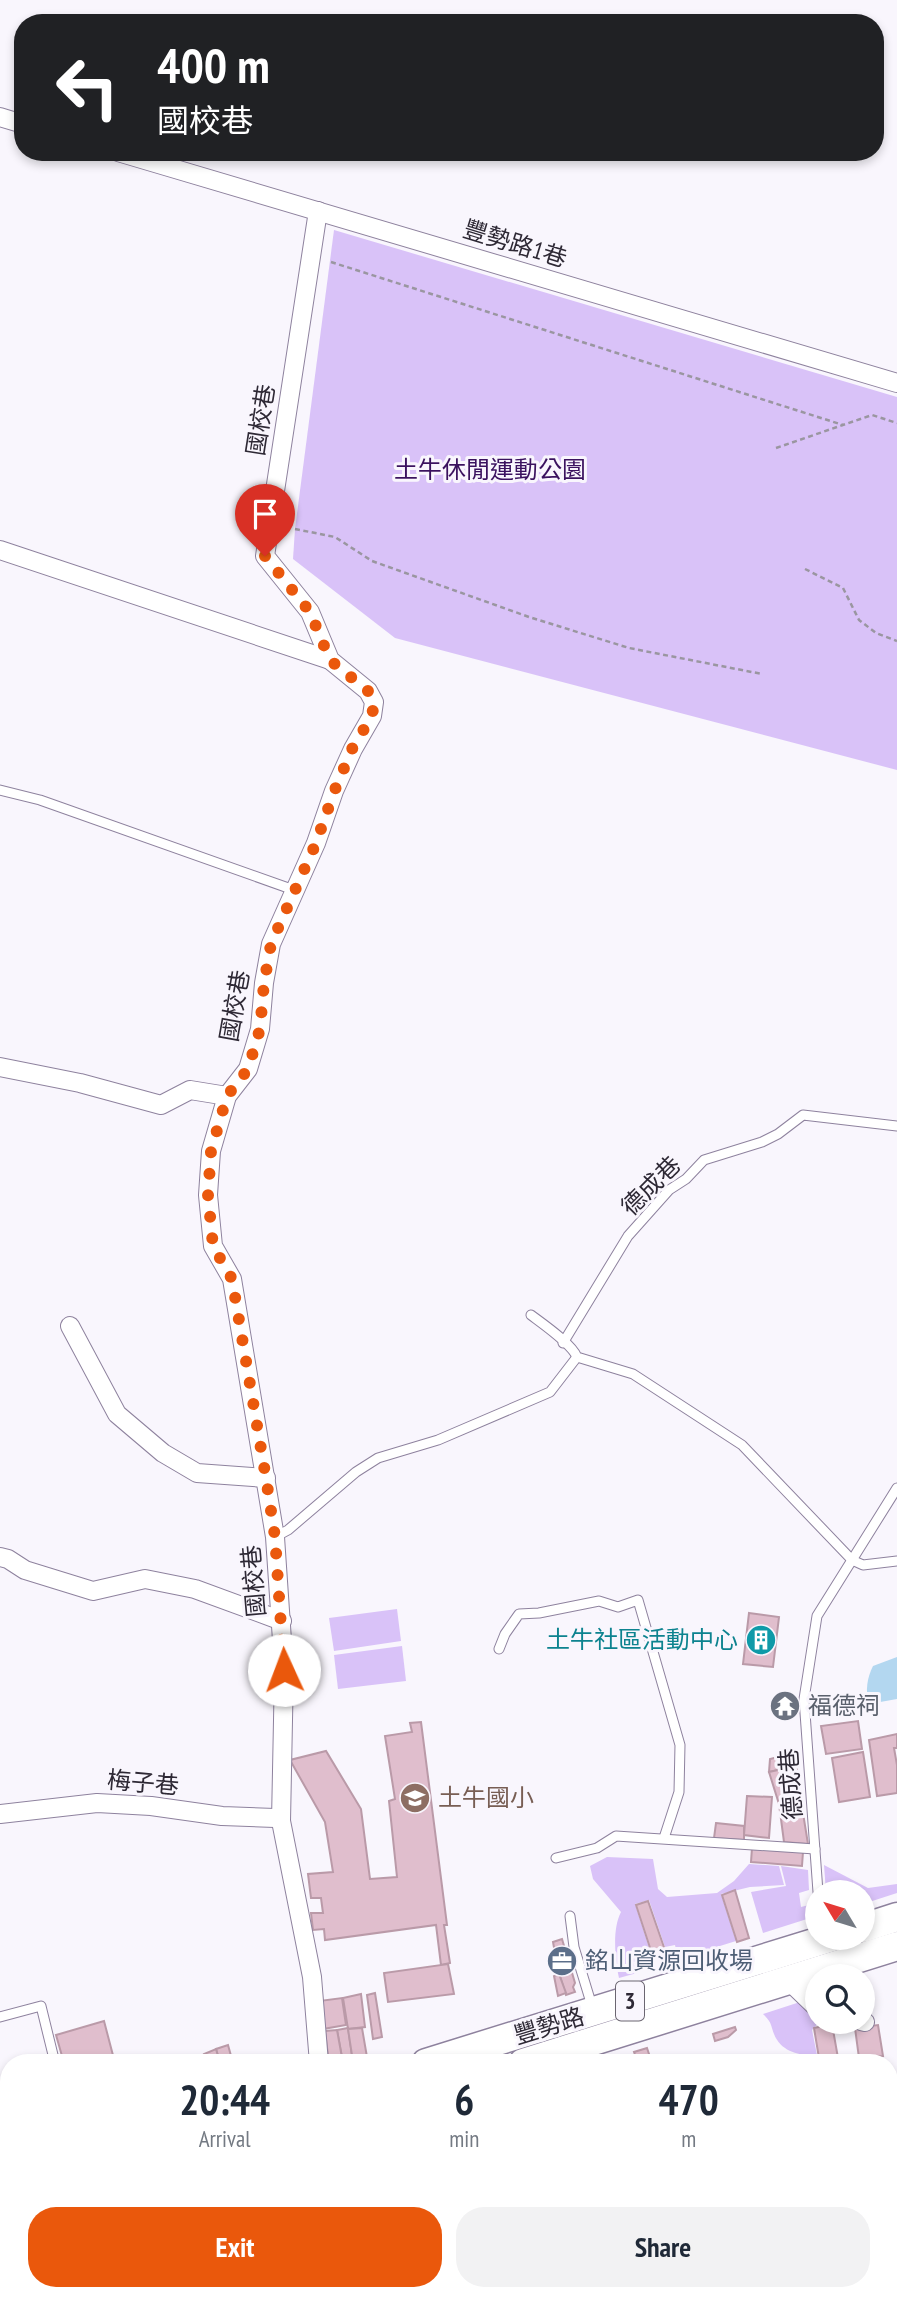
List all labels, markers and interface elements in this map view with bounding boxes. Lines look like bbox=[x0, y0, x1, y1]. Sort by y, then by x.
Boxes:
text: 400 m bbox=[157, 33, 270, 97]
icon: left bbox=[42, 42, 133, 133]
text: 國校巷 bbox=[157, 99, 253, 141]
street label: 豐勢路1巷 bbox=[460, 213, 571, 274]
street label: 國校巷 bbox=[240, 382, 281, 458]
park label: 土牛休閒運動公園 bbox=[394, 454, 586, 485]
pin bbox=[235, 484, 295, 556]
icon: arrive bbox=[246, 495, 284, 533]
street label: 國校巷 bbox=[213, 968, 256, 1044]
street label: 德成巷 bbox=[614, 1149, 687, 1222]
street label: 國校巷 bbox=[235, 1544, 272, 1618]
building icon: 土牛社區活動中心 bbox=[744, 1623, 778, 1657]
place label: 土牛社區活動中心 bbox=[546, 1624, 738, 1655]
position arrow bbox=[247, 1633, 321, 1707]
temple icon: 福德祠 bbox=[768, 1689, 802, 1723]
place label: 福德祠 bbox=[808, 1690, 880, 1721]
street label: 德成巷 bbox=[773, 1747, 808, 1821]
street label: 梅子巷 bbox=[106, 1764, 180, 1801]
school or university icon: 土牛國小 bbox=[398, 1781, 432, 1815]
place label: 土牛國小 bbox=[438, 1782, 534, 1813]
north arrow bbox=[805, 1880, 875, 1950]
map controls bbox=[805, 1880, 875, 2034]
office icon: 銘山資源回收場 bbox=[545, 1944, 579, 1978]
place label: 銘山資源回收場 bbox=[585, 1945, 753, 1976]
button: search bbox=[805, 1964, 875, 2034]
road number: 3 bbox=[616, 1982, 644, 2020]
street label: 豐勢路 bbox=[510, 2000, 588, 2051]
text: 20:44 bbox=[179, 2072, 270, 2127]
text: 6 bbox=[454, 2072, 474, 2127]
text: 470 bbox=[659, 2072, 719, 2127]
text: Arrival bbox=[199, 2124, 251, 2153]
text: min bbox=[449, 2124, 479, 2153]
text: m bbox=[681, 2124, 696, 2153]
button: Exit bbox=[28, 2207, 442, 2287]
button: Share bbox=[456, 2207, 870, 2287]

